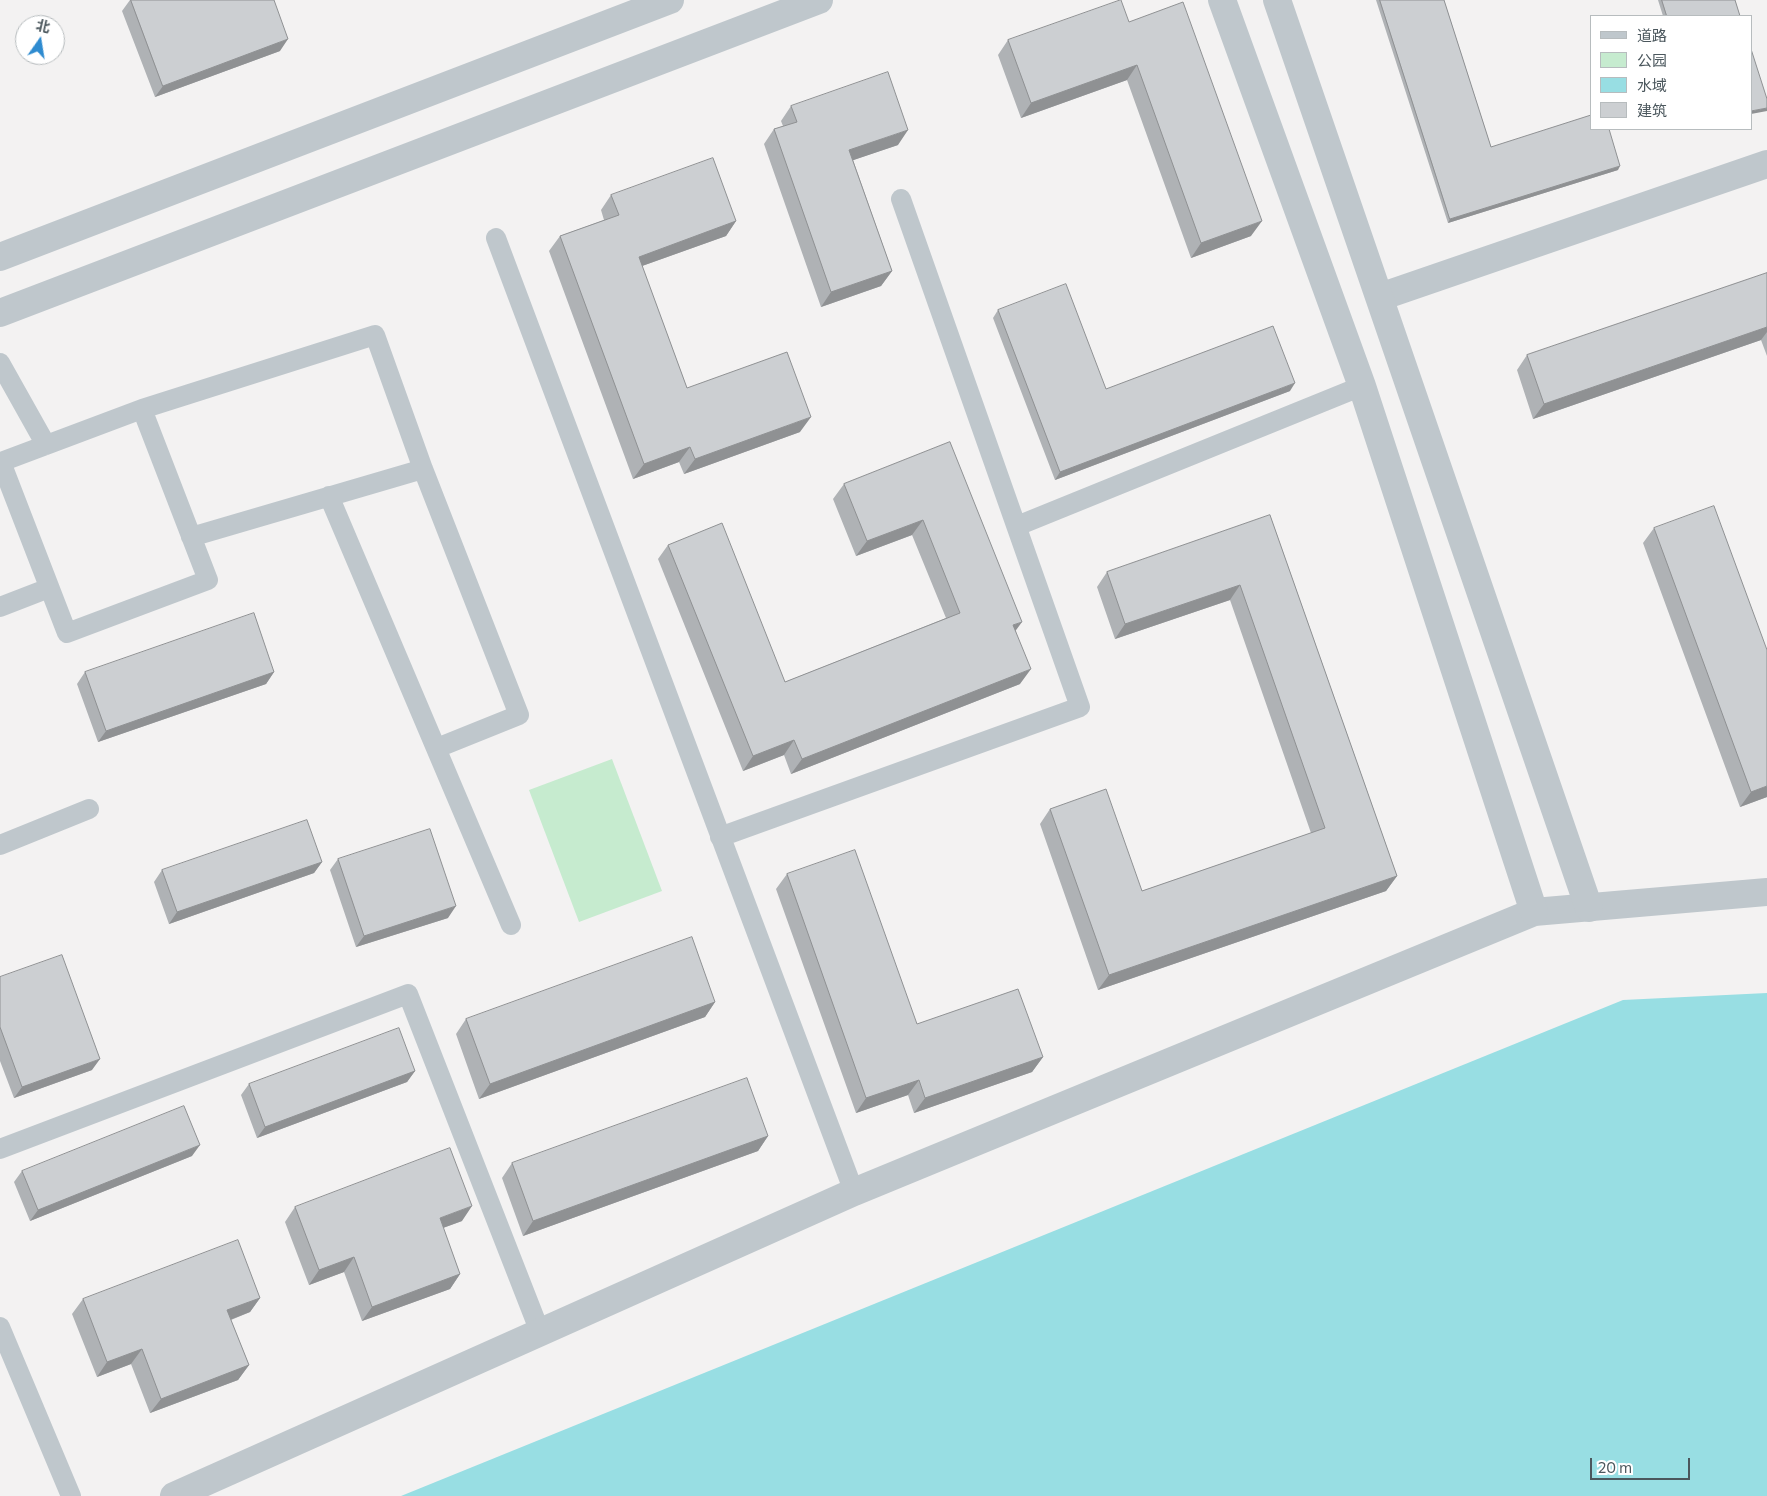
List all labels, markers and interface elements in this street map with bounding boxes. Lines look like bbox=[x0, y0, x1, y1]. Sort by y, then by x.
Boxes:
north arrow bbox=[15, 15, 65, 65]
legend bbox=[1590, 15, 1752, 130]
text: 北 bbox=[35, 16, 52, 36]
text: 道路 bbox=[1637, 26, 1667, 44]
text: 公园 bbox=[1637, 51, 1667, 69]
text: 水域 bbox=[1637, 76, 1667, 94]
text: 建筑 bbox=[1637, 101, 1667, 119]
scale bar bbox=[1592, 1448, 1692, 1480]
text: 20 m bbox=[1598, 1458, 1632, 1476]

